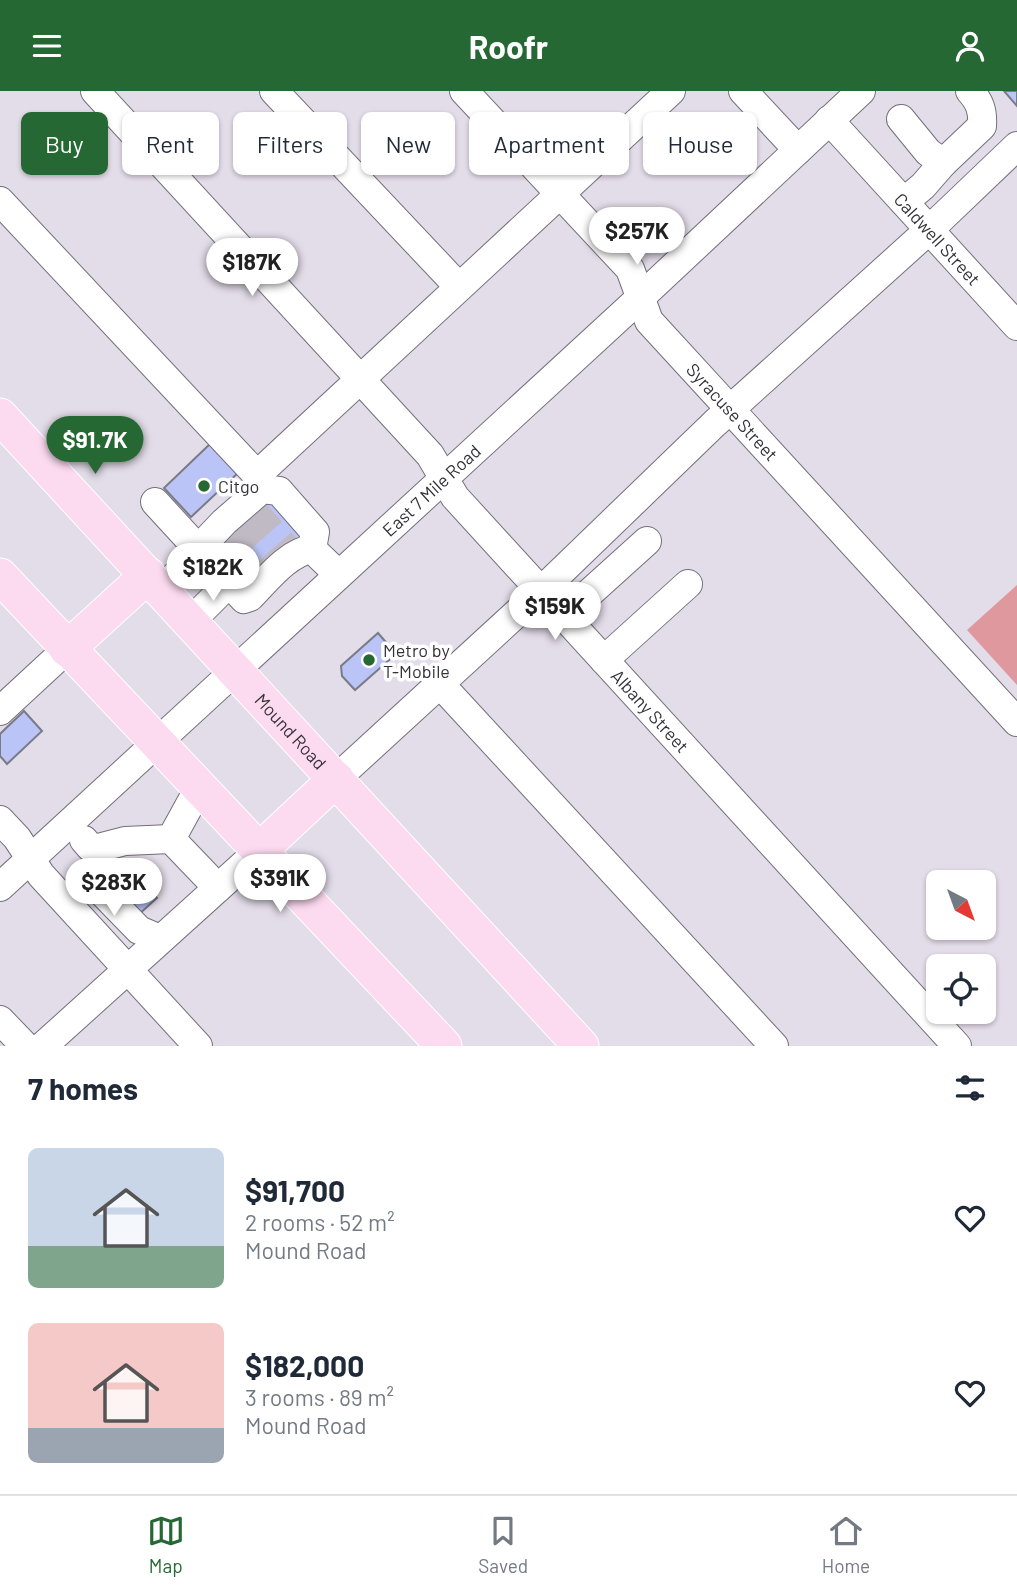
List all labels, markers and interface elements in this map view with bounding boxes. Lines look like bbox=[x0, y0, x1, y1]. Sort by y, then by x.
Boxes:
icon: menu bbox=[28, 27, 66, 65]
text: Roofr bbox=[469, 27, 548, 65]
icon: person bbox=[951, 27, 989, 65]
chip: Buy bbox=[21, 112, 108, 175]
chip: Rent bbox=[122, 112, 219, 175]
chip: Filters bbox=[233, 112, 347, 175]
chip: New bbox=[361, 112, 455, 175]
chip: Apartment bbox=[469, 112, 629, 175]
chip: House bbox=[643, 112, 757, 175]
street label: Caldwell Street bbox=[890, 188, 985, 290]
pin: $257K bbox=[588, 207, 686, 267]
text: $257K bbox=[605, 216, 669, 244]
pin: $187K bbox=[203, 239, 301, 298]
text: $187K bbox=[222, 247, 282, 275]
street label: Syracuse Street bbox=[682, 358, 783, 465]
pin: $91.7K bbox=[38, 417, 152, 476]
text: $91.7K bbox=[62, 425, 128, 453]
street label: East 7 Mile Road bbox=[378, 440, 485, 541]
place label: Citgo bbox=[218, 475, 259, 497]
marker: Citgo bbox=[196, 478, 212, 494]
pin: $182K bbox=[164, 543, 262, 603]
text: $182K bbox=[182, 552, 244, 580]
pin: $159K bbox=[506, 582, 604, 642]
text: $159K bbox=[525, 591, 585, 619]
place label: Metro by T-Mobile bbox=[383, 639, 450, 682]
marker: Metro by T-Mobile bbox=[361, 652, 377, 668]
street label: Albany Street bbox=[607, 665, 694, 757]
street label: Mound Road bbox=[250, 689, 331, 774]
pin: $391K bbox=[231, 855, 329, 914]
pin: $283K bbox=[65, 859, 163, 918]
text: $391K bbox=[250, 863, 310, 891]
text: $283K bbox=[81, 867, 147, 895]
north arrow bbox=[926, 870, 996, 940]
map controls bbox=[926, 870, 996, 1024]
button: locate bbox=[926, 954, 996, 1024]
icon: filters bbox=[951, 1069, 989, 1107]
text: 7 homes bbox=[28, 1070, 138, 1106]
text: $91,700 bbox=[245, 1172, 345, 1208]
icon: home bbox=[84, 1176, 168, 1260]
icon: heart bbox=[951, 1199, 989, 1237]
text: 2 rooms · 52 m² bbox=[245, 1208, 395, 1236]
text: Mound Road bbox=[245, 1236, 367, 1264]
text: $182,000 bbox=[245, 1347, 364, 1383]
icon: home bbox=[84, 1351, 168, 1435]
icon: heart bbox=[951, 1374, 989, 1412]
text: 3 rooms · 89 m² bbox=[245, 1383, 394, 1411]
text: Mound Road bbox=[245, 1411, 367, 1439]
tab: Map bbox=[147, 1512, 185, 1577]
tab: Saved bbox=[478, 1512, 528, 1577]
tab: Home bbox=[822, 1512, 870, 1577]

